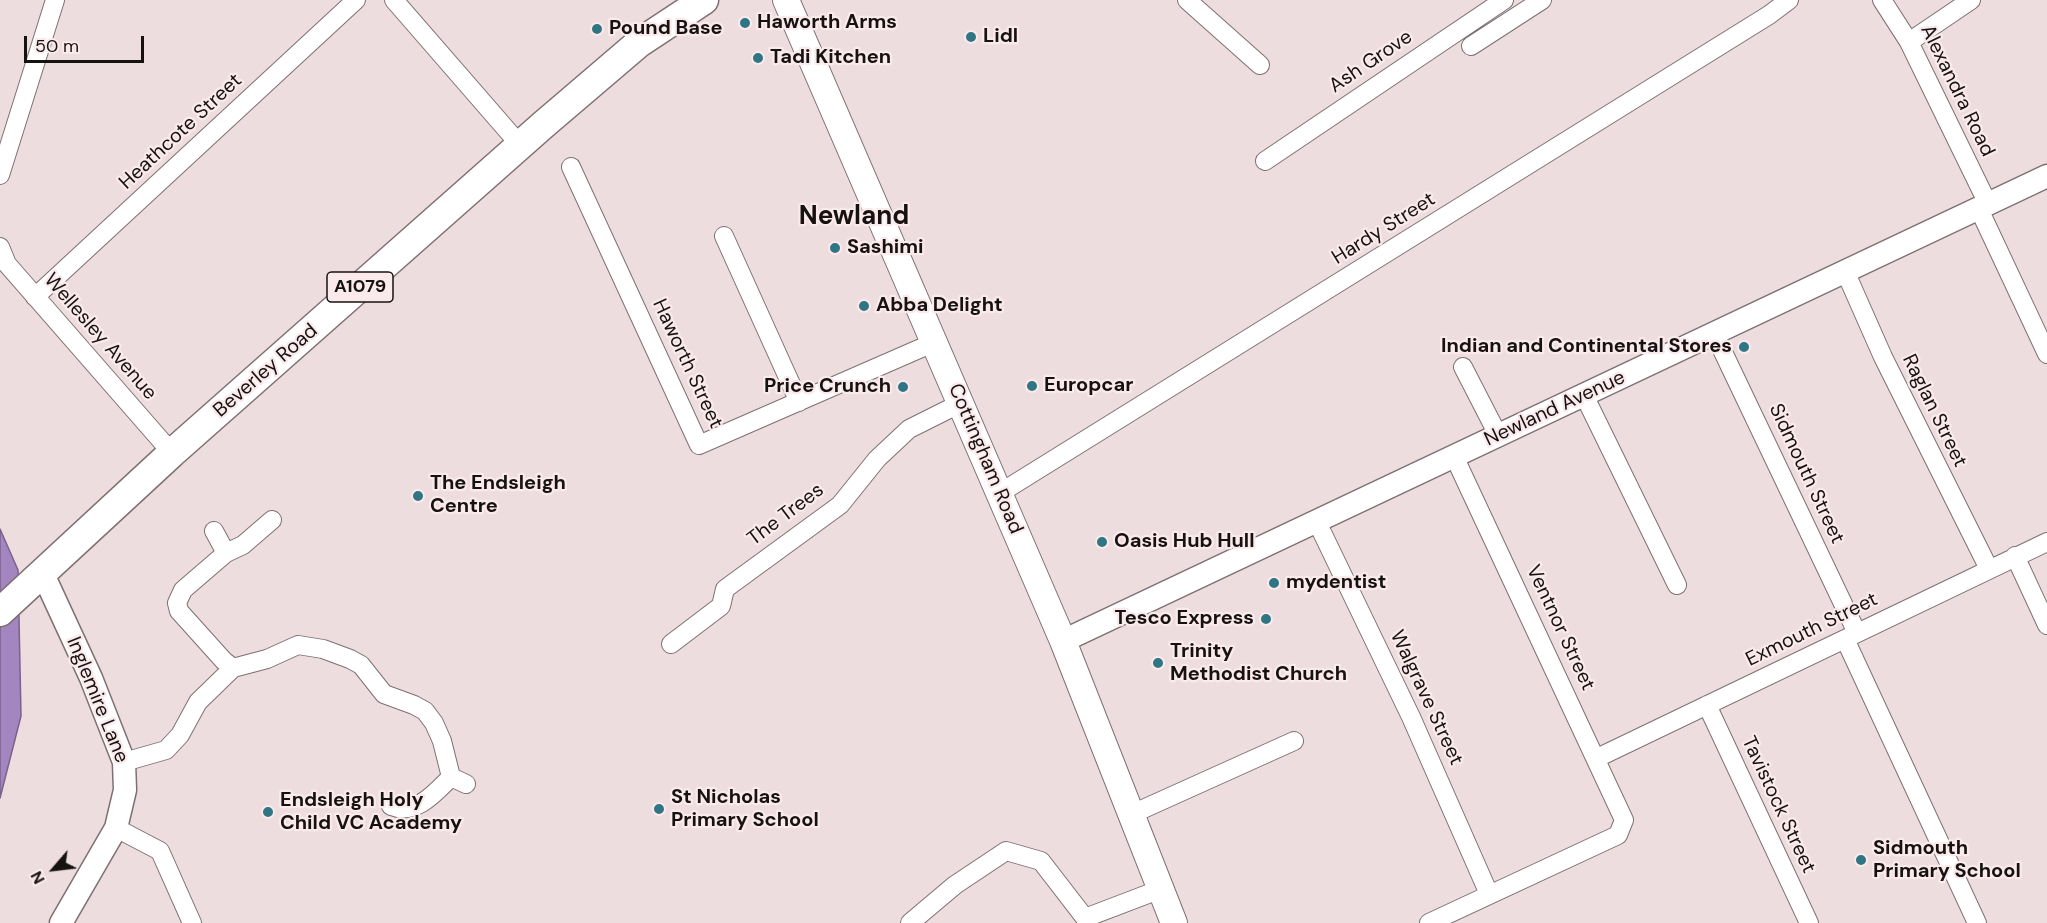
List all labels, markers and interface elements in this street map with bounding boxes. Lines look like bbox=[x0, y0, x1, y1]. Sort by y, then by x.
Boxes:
place label: Haworth Arms bbox=[757, 11, 897, 35]
marker: Haworth Arms bbox=[738, 16, 752, 30]
place label: Pound Base bbox=[609, 17, 723, 41]
street label: Alexandra Road bbox=[1915, 21, 1999, 161]
marker: Pound Base bbox=[590, 22, 604, 36]
scale bar bbox=[27, 24, 147, 62]
place label: Lidl bbox=[983, 25, 1018, 49]
street label: Ash Grove bbox=[1325, 25, 1417, 99]
marker: Lidl bbox=[964, 30, 978, 44]
text: 50 m bbox=[35, 34, 79, 58]
place label: Tadi Kitchen bbox=[770, 46, 891, 70]
marker: Tadi Kitchen bbox=[751, 51, 765, 65]
street label: Heathcote Street bbox=[115, 69, 247, 195]
street label: Hardy Street bbox=[1328, 188, 1440, 270]
district label: Newland bbox=[799, 201, 909, 233]
place label: Sashimi bbox=[847, 236, 924, 260]
marker: Sashimi bbox=[828, 241, 842, 255]
street label: Wellesley Avenue bbox=[39, 269, 161, 405]
road number: A1079 bbox=[327, 272, 393, 302]
place label: Abba Delight bbox=[876, 294, 1003, 318]
street label: Haworth Street bbox=[647, 296, 727, 432]
marker: Abba Delight bbox=[857, 299, 871, 313]
street label: Beverley Road bbox=[209, 319, 323, 423]
place label: Indian and Continental Stores bbox=[1441, 335, 1732, 359]
marker: Indian and Continental Stores bbox=[1737, 340, 1751, 354]
street label: Raglan Street bbox=[1896, 351, 1972, 471]
street label: Newland Avenue bbox=[1481, 366, 1629, 452]
place label: Europcar bbox=[1044, 374, 1133, 398]
place label: Price Crunch bbox=[764, 375, 891, 399]
marker: Europcar bbox=[1025, 379, 1039, 393]
marker: Price Crunch bbox=[896, 380, 910, 394]
street label: Cottingham Road bbox=[943, 380, 1027, 538]
street label: Sidmouth Street bbox=[1763, 400, 1849, 548]
place label: The Endsleigh Centre bbox=[430, 472, 566, 519]
street label: The Trees bbox=[743, 479, 829, 551]
marker: The Endsleigh Centre bbox=[411, 489, 425, 503]
place label: Oasis Hub Hull bbox=[1114, 530, 1255, 554]
marker: Oasis Hub Hull bbox=[1095, 535, 1109, 549]
street label: Ventnor Street bbox=[1520, 562, 1600, 694]
place label: mydentist bbox=[1286, 571, 1386, 595]
marker: mydentist bbox=[1267, 576, 1281, 590]
street label: Exmouth Street bbox=[1742, 588, 1882, 672]
place label: Tesco Express bbox=[1115, 607, 1254, 631]
marker: Tesco Express bbox=[1259, 612, 1273, 626]
street label: Walgrave Street bbox=[1384, 627, 1468, 769]
street label: Inglemire Lane bbox=[61, 634, 133, 766]
place label: Trinity Methodist Church bbox=[1170, 640, 1347, 687]
marker: Trinity Methodist Church bbox=[1151, 656, 1165, 670]
street label: Tavistock Street bbox=[1736, 733, 1820, 877]
place label: St Nicholas Primary School bbox=[671, 786, 819, 833]
place label: Endsleigh Holy Child VC Academy bbox=[280, 789, 462, 836]
marker: St Nicholas Primary School bbox=[652, 802, 666, 816]
marker: Endsleigh Holy Child VC Academy bbox=[261, 805, 275, 819]
place label: Sidmouth Primary School bbox=[1873, 837, 2021, 884]
north arrow bbox=[24, 839, 84, 899]
marker: Sidmouth Primary School bbox=[1854, 853, 1868, 867]
text: N bbox=[26, 868, 50, 888]

